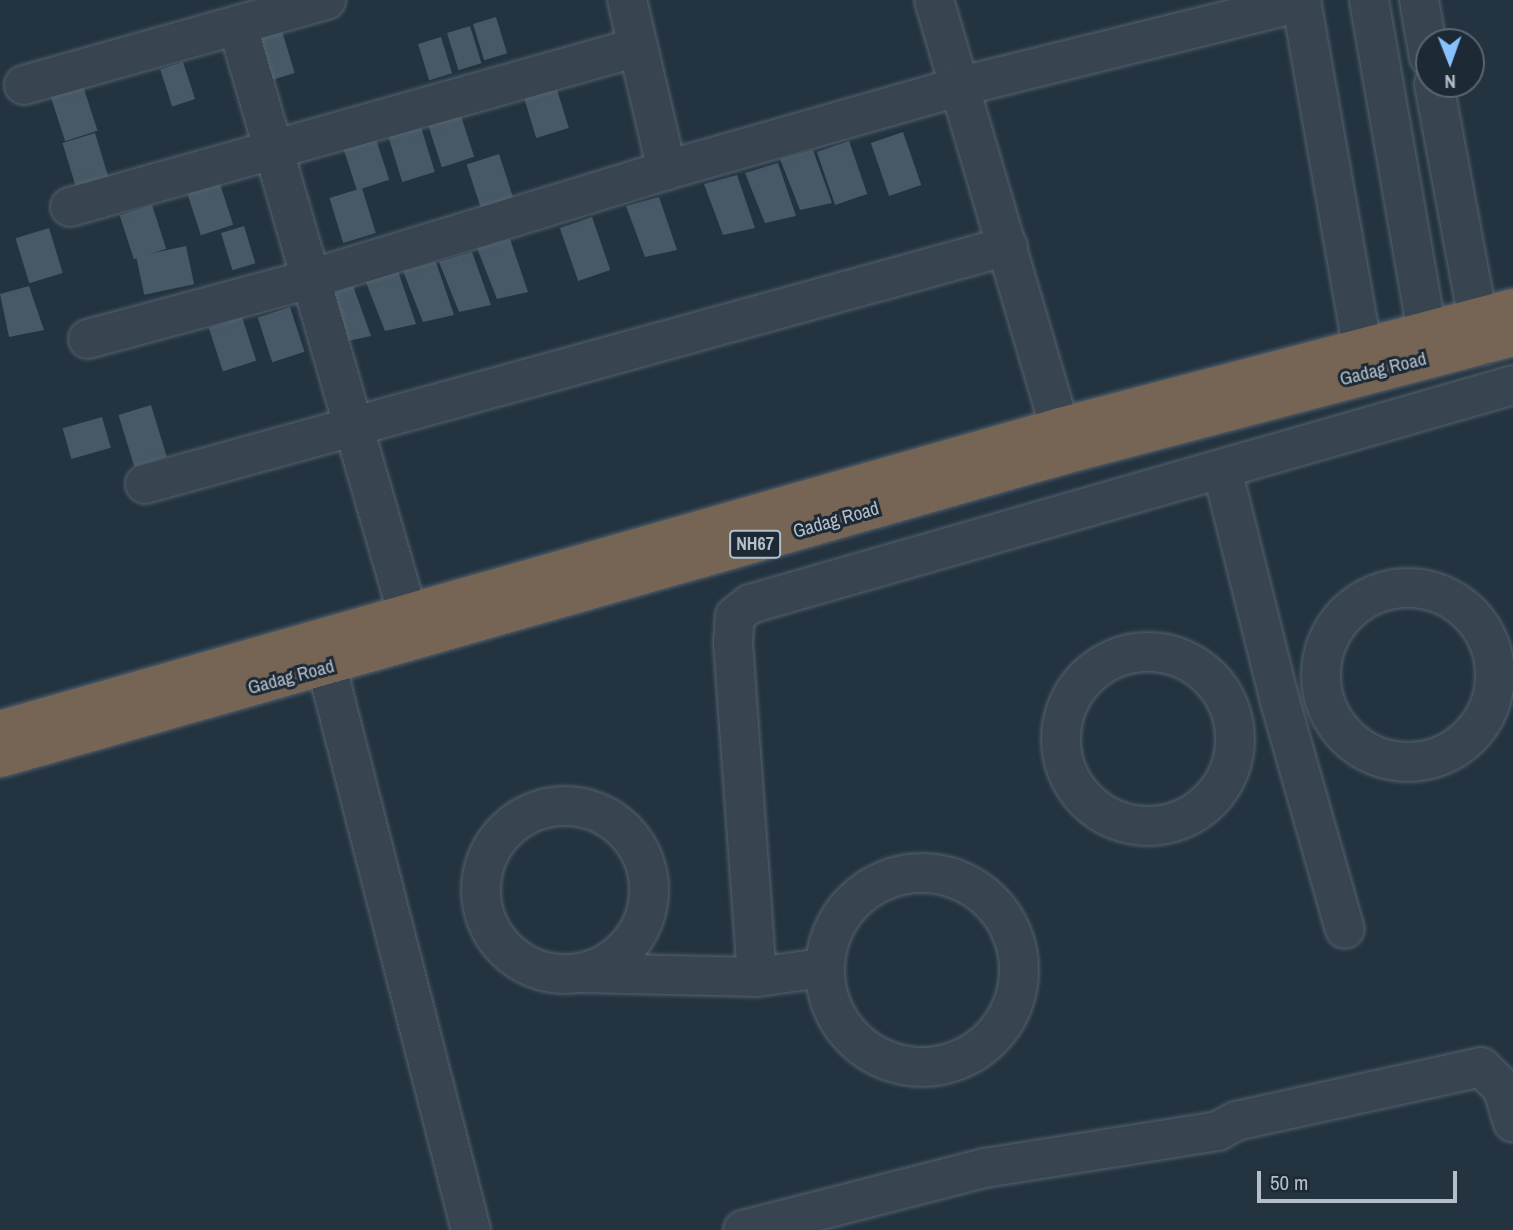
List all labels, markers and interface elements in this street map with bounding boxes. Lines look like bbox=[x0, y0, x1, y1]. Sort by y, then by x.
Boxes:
north arrow bbox=[1415, 28, 1485, 98]
text: N bbox=[1444, 69, 1456, 95]
street label: Gadag Road bbox=[1337, 347, 1429, 391]
street label: Gadag Road bbox=[790, 497, 882, 543]
road number: NH67 bbox=[729, 530, 781, 558]
street label: Gadag Road bbox=[245, 655, 337, 699]
scale bar bbox=[1261, 1156, 1460, 1200]
text: 50 m bbox=[1270, 1168, 1308, 1197]

